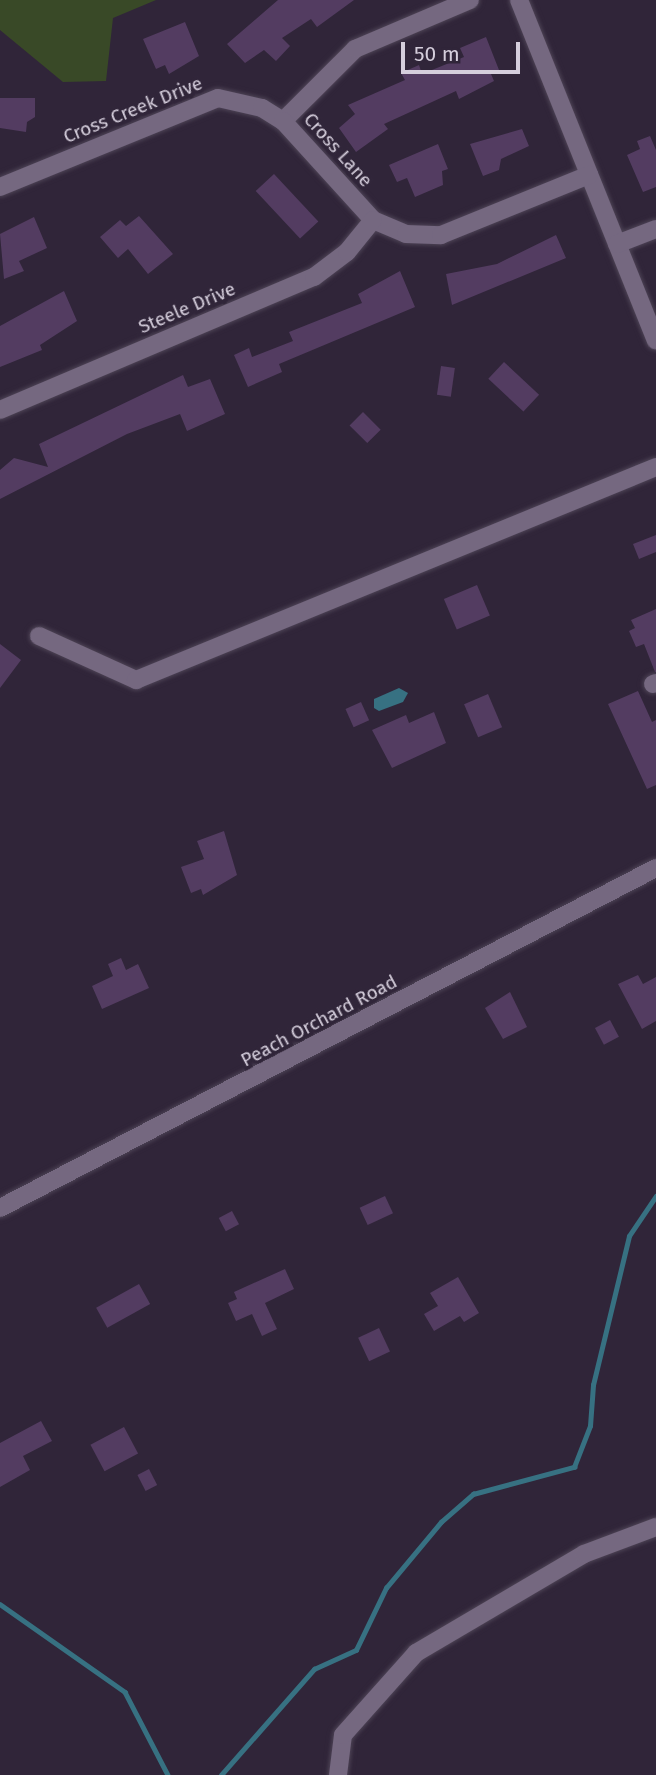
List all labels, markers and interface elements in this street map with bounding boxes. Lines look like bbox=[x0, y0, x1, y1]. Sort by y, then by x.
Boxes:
scale bar bbox=[404, 28, 523, 72]
text: 50 m bbox=[414, 41, 460, 67]
street label: Cross Creek Drive bbox=[60, 72, 206, 148]
street label: Cross Lane bbox=[299, 108, 377, 192]
street label: Steele Drive bbox=[135, 277, 239, 339]
street label: Peach Orchard Road bbox=[237, 970, 401, 1072]

